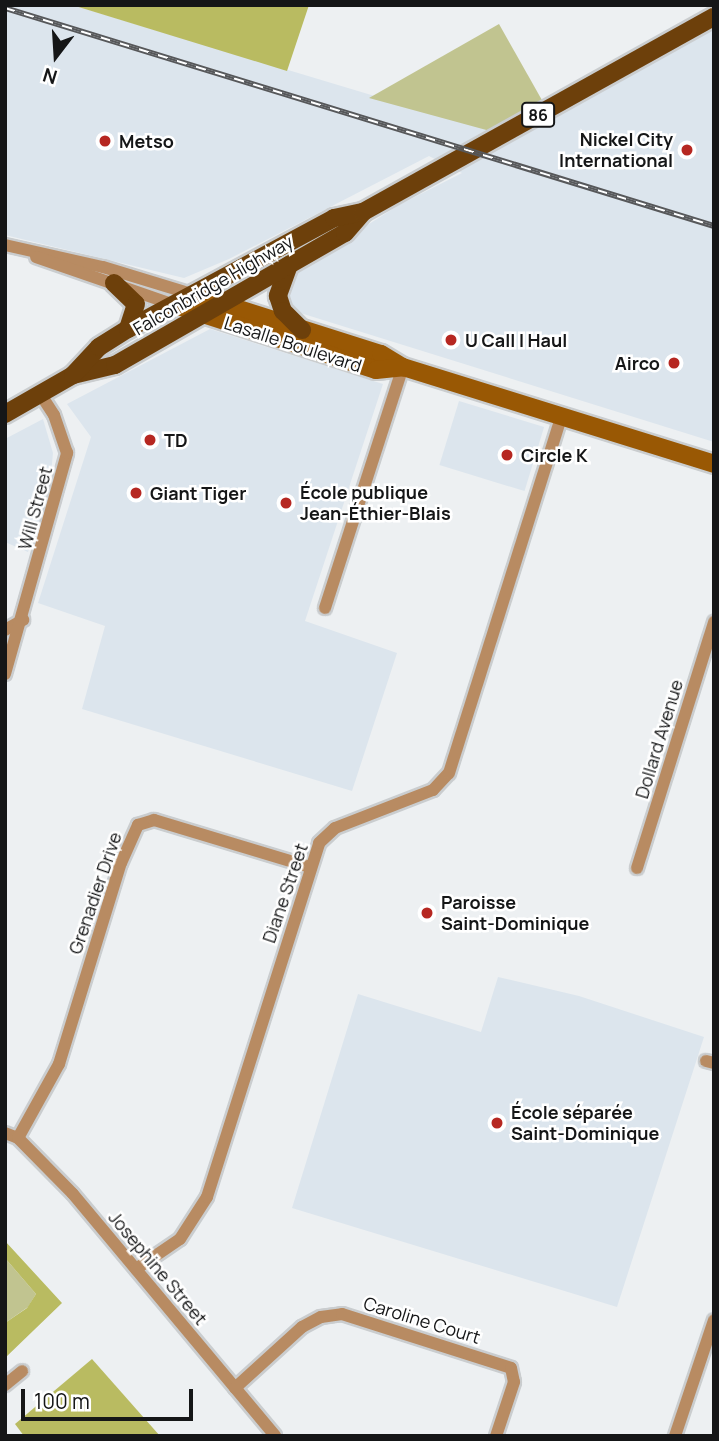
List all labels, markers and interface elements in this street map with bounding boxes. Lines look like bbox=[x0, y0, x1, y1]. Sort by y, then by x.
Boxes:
north arrow bbox=[21, 21, 91, 91]
text: N bbox=[40, 62, 60, 91]
road number: 86 bbox=[520, 102, 556, 127]
place label: Nickel City International bbox=[559, 129, 673, 172]
place label: Metso bbox=[119, 130, 174, 152]
marker: Metso bbox=[97, 133, 113, 149]
marker: Nickel City International bbox=[679, 142, 695, 158]
street label: Falconbridge Highway bbox=[129, 230, 297, 340]
street label: Lasalle Boulevard bbox=[221, 312, 365, 376]
place label: U Call I Haul bbox=[465, 329, 567, 351]
marker: U Call I Haul bbox=[443, 332, 459, 348]
place label: Airco bbox=[615, 352, 660, 374]
marker: Airco bbox=[666, 355, 682, 371]
place label: TD bbox=[164, 429, 188, 451]
marker: TD bbox=[142, 432, 158, 448]
place label: Circle K bbox=[521, 444, 588, 466]
marker: Circle K bbox=[499, 447, 515, 463]
street label: Will Street bbox=[13, 464, 57, 552]
place label: Giant Tiger bbox=[150, 482, 246, 504]
place label: École publique Jean-Éthier-Blais bbox=[300, 482, 451, 524]
marker: Giant Tiger bbox=[128, 485, 144, 501]
marker: École publique Jean-Éthier-Blais bbox=[278, 495, 294, 511]
street label: Dollard Avenue bbox=[631, 677, 687, 801]
street label: Grenadier Drive bbox=[64, 829, 126, 957]
street label: Diane Street bbox=[258, 840, 312, 946]
place label: Paroisse Saint-Dominique bbox=[441, 892, 589, 934]
marker: Paroisse Saint-Dominique bbox=[419, 905, 435, 921]
place label: École séparée Saint-Dominique bbox=[511, 1102, 659, 1144]
marker: École séparée Saint-Dominique bbox=[489, 1115, 505, 1131]
street label: Josephine Street bbox=[104, 1207, 212, 1329]
street label: Caroline Court bbox=[361, 1292, 483, 1348]
scale bar bbox=[24, 1374, 196, 1418]
text: 100 m bbox=[34, 1387, 90, 1415]

